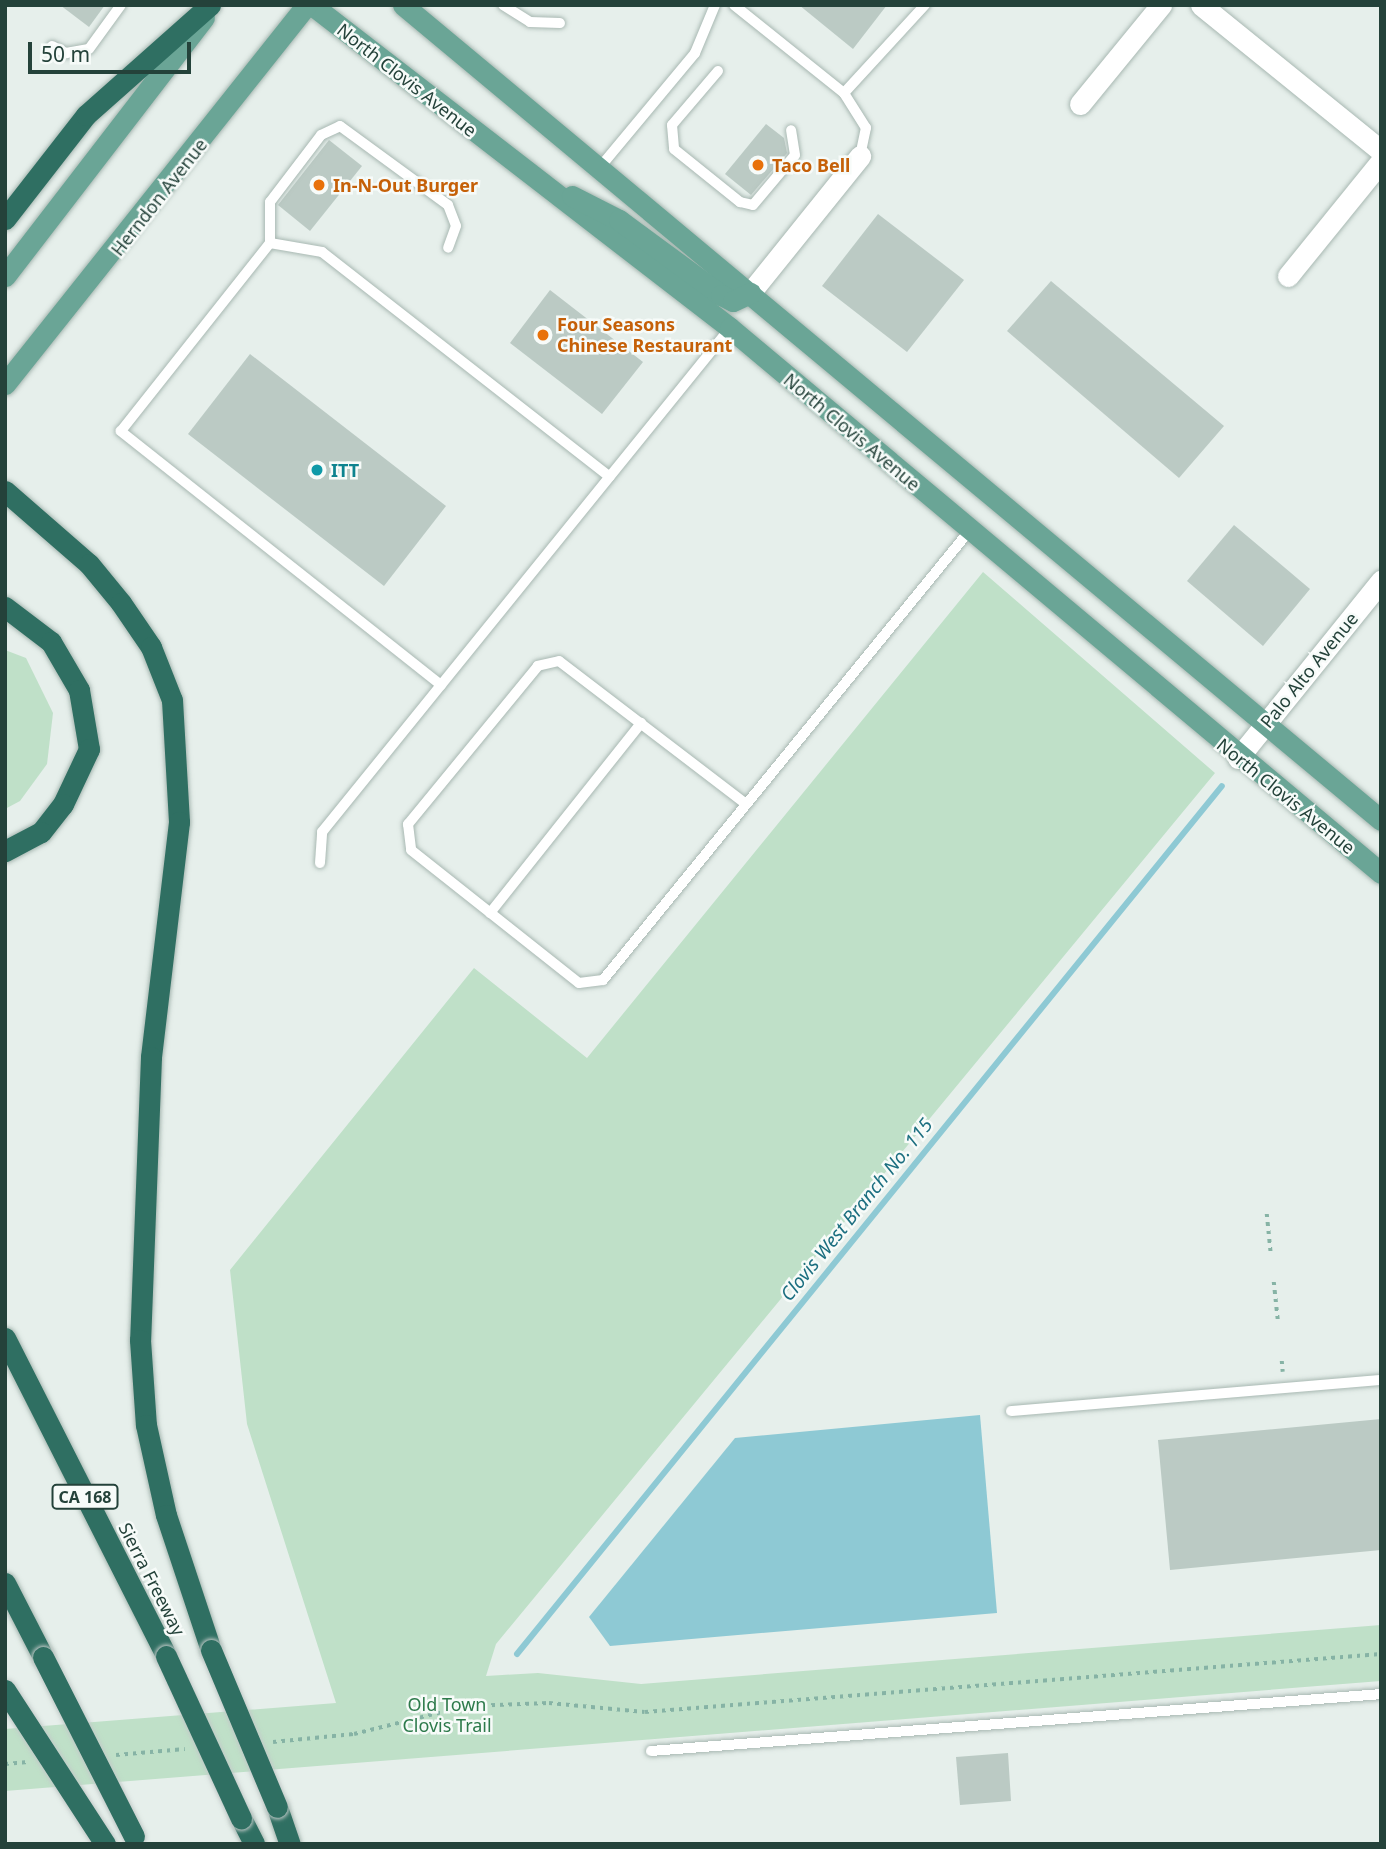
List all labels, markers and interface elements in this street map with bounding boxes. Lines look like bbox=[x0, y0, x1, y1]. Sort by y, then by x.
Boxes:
street label: North Clovis Avenue bbox=[333, 19, 481, 141]
scale bar bbox=[32, 28, 194, 72]
text: 50 m bbox=[41, 40, 90, 68]
street label: Herndon Avenue bbox=[106, 134, 212, 260]
place label: Taco Bell bbox=[772, 154, 850, 176]
marker: Taco Bell bbox=[750, 157, 766, 173]
place label: In-N-Out Burger bbox=[333, 174, 478, 196]
marker: In-N-Out Burger bbox=[311, 177, 327, 193]
place label: Four Seasons Chinese Restaurant bbox=[557, 314, 732, 356]
marker: Four Seasons Chinese Restaurant bbox=[535, 327, 551, 343]
street label: North Clovis Avenue bbox=[780, 369, 924, 495]
place label: ITT bbox=[331, 459, 359, 481]
marker: ITT bbox=[309, 462, 325, 478]
street label: Palo Alto Avenue bbox=[1256, 608, 1362, 732]
street label: North Clovis Avenue bbox=[1213, 734, 1359, 858]
water label: Clovis West Branch No. 115 bbox=[776, 1114, 938, 1306]
road number: CA 168 bbox=[50, 1484, 120, 1510]
street label: Sierra Freeway bbox=[114, 1519, 190, 1639]
park label: Old Town Clovis Trail bbox=[402, 1694, 492, 1736]

